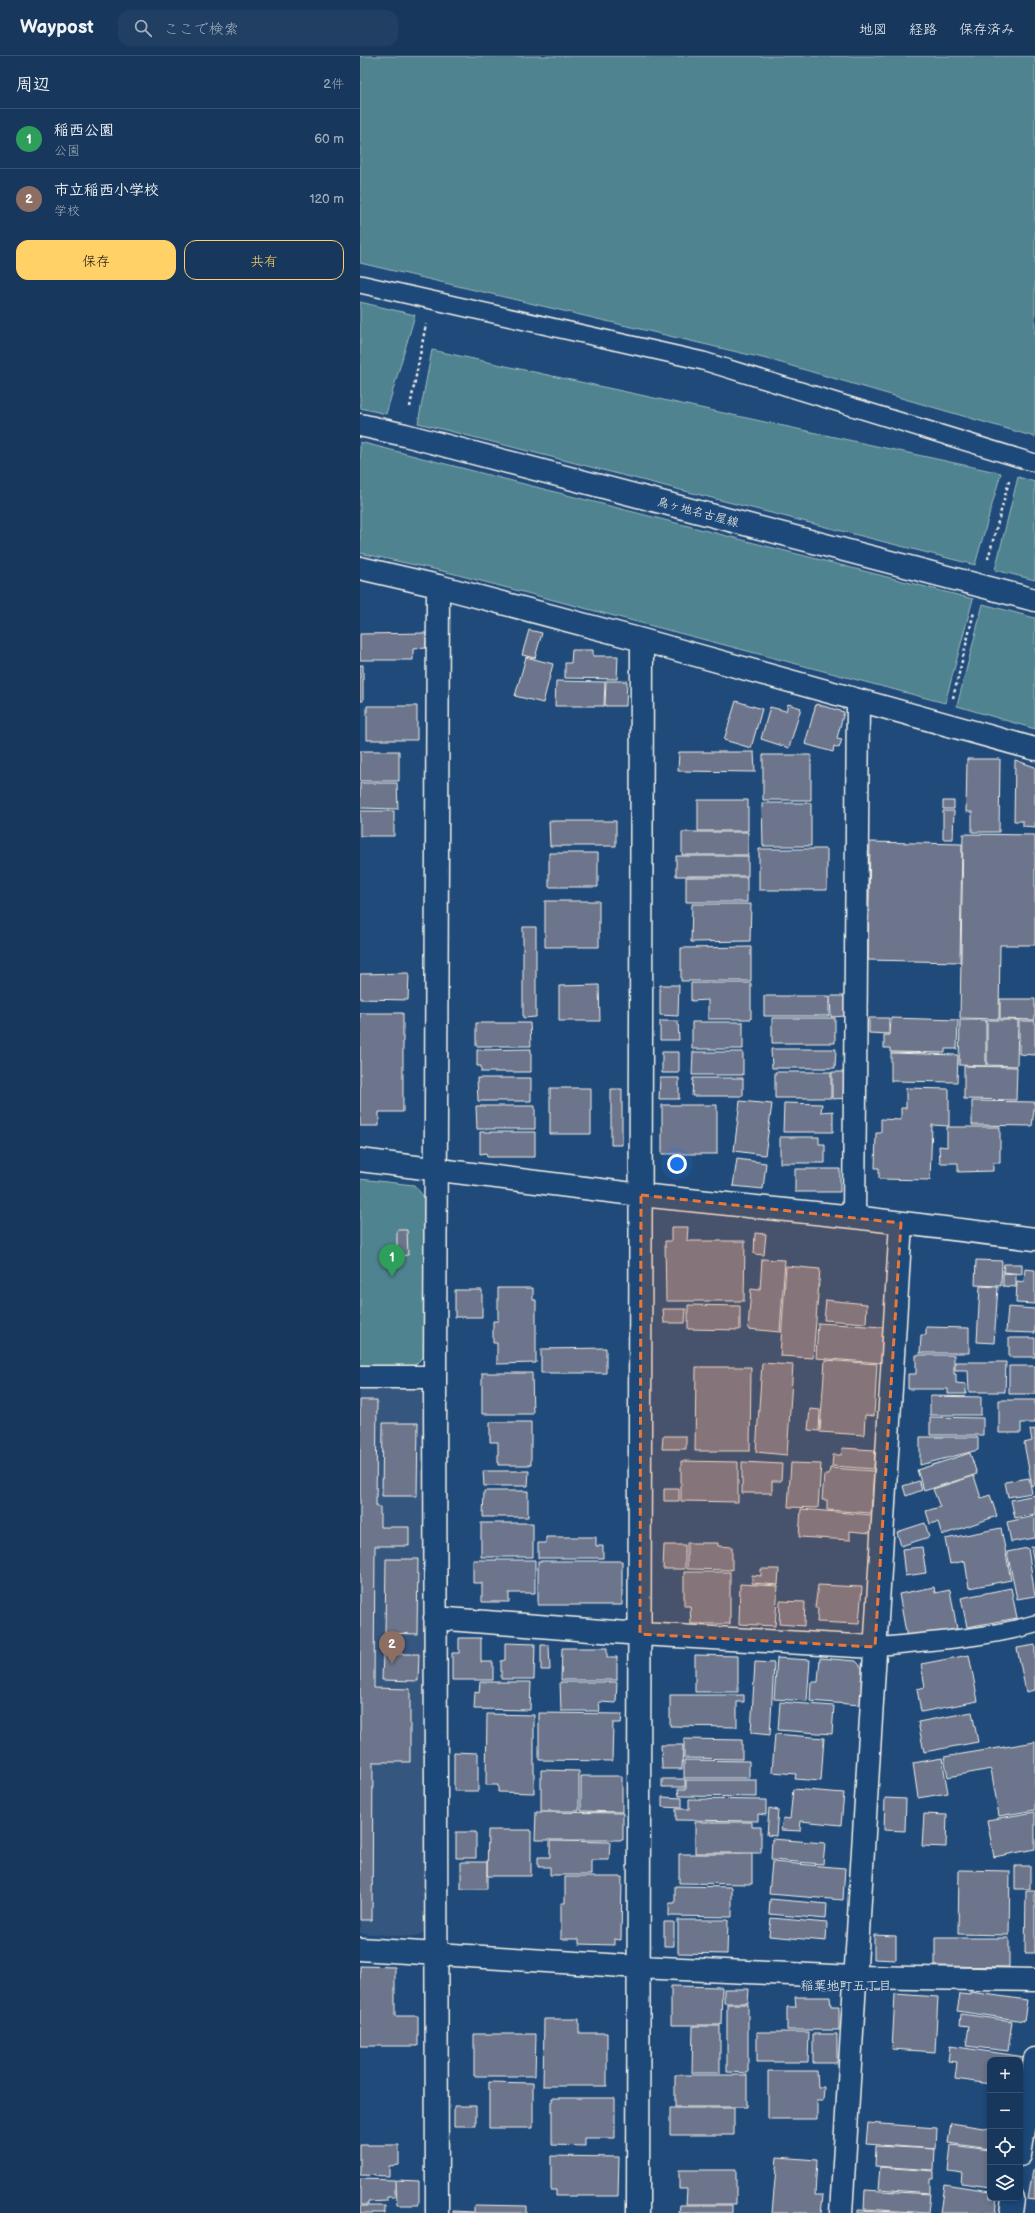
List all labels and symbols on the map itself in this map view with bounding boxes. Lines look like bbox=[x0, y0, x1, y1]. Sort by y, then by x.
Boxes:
street label: 鳥ヶ地名古屋線 bbox=[655, 494, 740, 531]
your location bbox=[667, 1154, 687, 1174]
pin: 1 bbox=[379, 1244, 405, 1277]
pin: 2 bbox=[379, 1631, 405, 1664]
district label: 稲葉地町五丁目 bbox=[800, 1978, 892, 1994]

